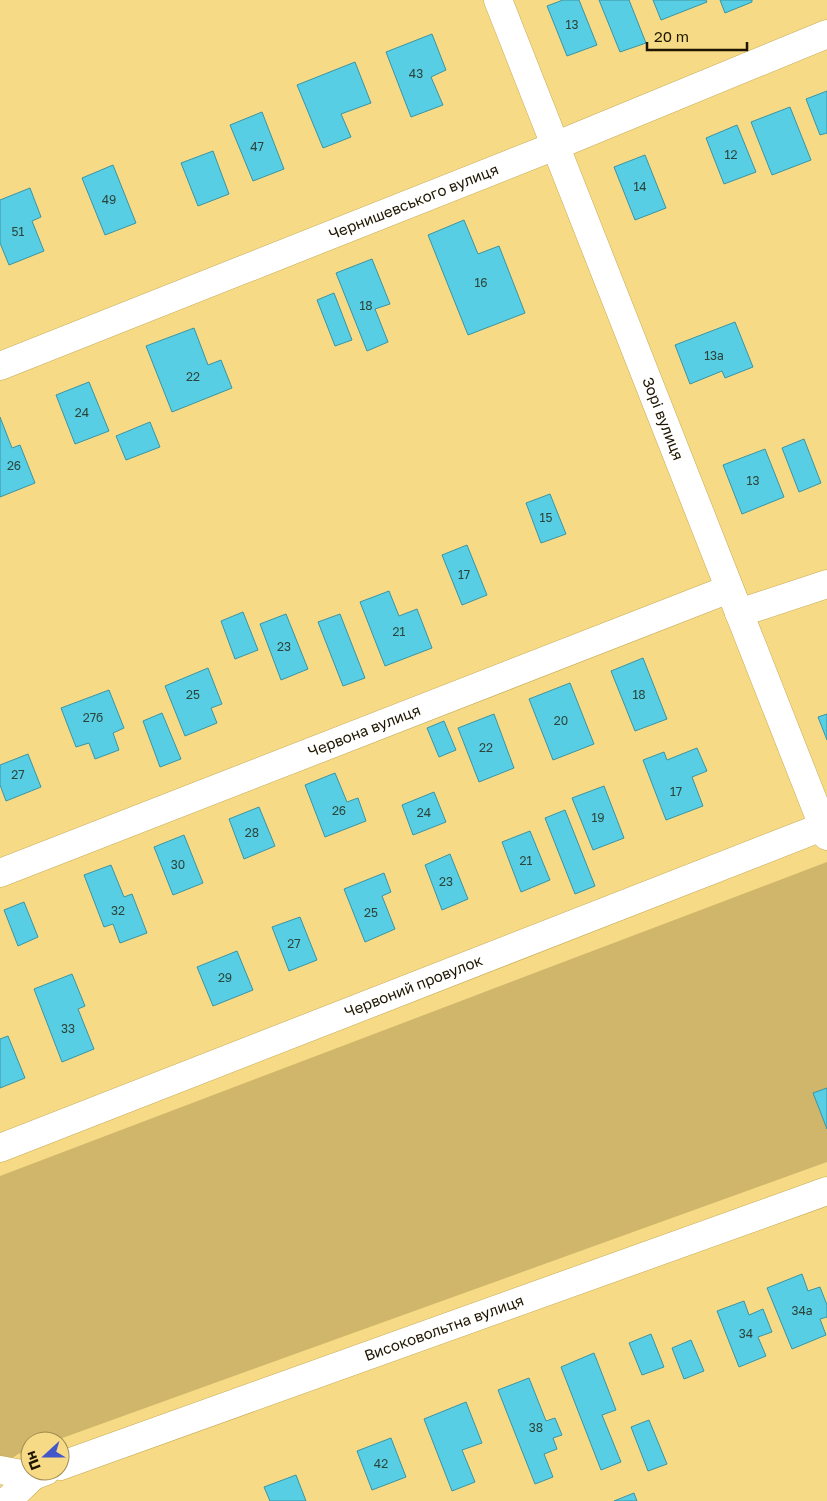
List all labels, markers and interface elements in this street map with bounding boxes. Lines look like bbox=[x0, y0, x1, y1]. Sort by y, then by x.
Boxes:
house number: 13 bbox=[566, 17, 578, 32]
scale bar bbox=[647, 20, 747, 52]
text: 20 m bbox=[654, 27, 689, 45]
house number: 43 bbox=[409, 66, 423, 81]
house number: 47 bbox=[250, 139, 264, 154]
house number: 12 bbox=[725, 147, 737, 162]
street label: Чернишевського вулиця bbox=[326, 159, 501, 243]
house number: 14 bbox=[633, 179, 647, 194]
house number: 49 bbox=[102, 192, 116, 207]
house number: 51 bbox=[12, 224, 25, 239]
house number: 16 bbox=[474, 275, 488, 290]
house number: 18 bbox=[359, 298, 373, 313]
house number: 13а bbox=[704, 348, 724, 363]
house number: 22 bbox=[186, 369, 200, 384]
street label: Зорі вулиця bbox=[639, 374, 688, 463]
house number: 24 bbox=[75, 405, 89, 420]
house number: 26 bbox=[7, 458, 21, 473]
house number: 13 bbox=[747, 473, 759, 488]
house number: 15 bbox=[540, 510, 552, 525]
house number: 17 bbox=[458, 567, 470, 582]
house number: 21 bbox=[393, 624, 406, 639]
house number: 23 bbox=[277, 639, 291, 654]
house number: 25 bbox=[186, 687, 200, 702]
house number: 18 bbox=[632, 687, 646, 702]
street label: Червона вулиця bbox=[305, 700, 423, 760]
house number: 27б bbox=[83, 710, 103, 725]
house number: 20 bbox=[554, 713, 568, 728]
house number: 22 bbox=[479, 740, 493, 755]
house number: 27 bbox=[11, 767, 25, 782]
house number: 17 bbox=[670, 784, 682, 799]
house number: 26 bbox=[332, 803, 346, 818]
house number: 24 bbox=[417, 805, 431, 820]
house number: 19 bbox=[591, 810, 605, 825]
house number: 28 bbox=[245, 825, 259, 840]
house number: 21 bbox=[520, 853, 533, 868]
house number: 30 bbox=[171, 857, 185, 872]
house number: 23 bbox=[439, 874, 453, 889]
house number: 32 bbox=[111, 903, 125, 918]
house number: 25 bbox=[364, 905, 378, 920]
house number: 27 bbox=[287, 936, 301, 951]
street label: Червоний провулок bbox=[342, 950, 485, 1021]
house number: 29 bbox=[218, 970, 232, 985]
house number: 33 bbox=[61, 1021, 75, 1036]
street label: Високовольтна вулиця bbox=[362, 1291, 526, 1364]
house number: 34а bbox=[791, 1303, 813, 1318]
house number: 34 bbox=[739, 1326, 753, 1341]
house number: 38 bbox=[529, 1420, 543, 1435]
north arrow bbox=[20, 1431, 70, 1481]
text: Пн bbox=[21, 1449, 44, 1473]
house number: 42 bbox=[374, 1456, 388, 1471]

